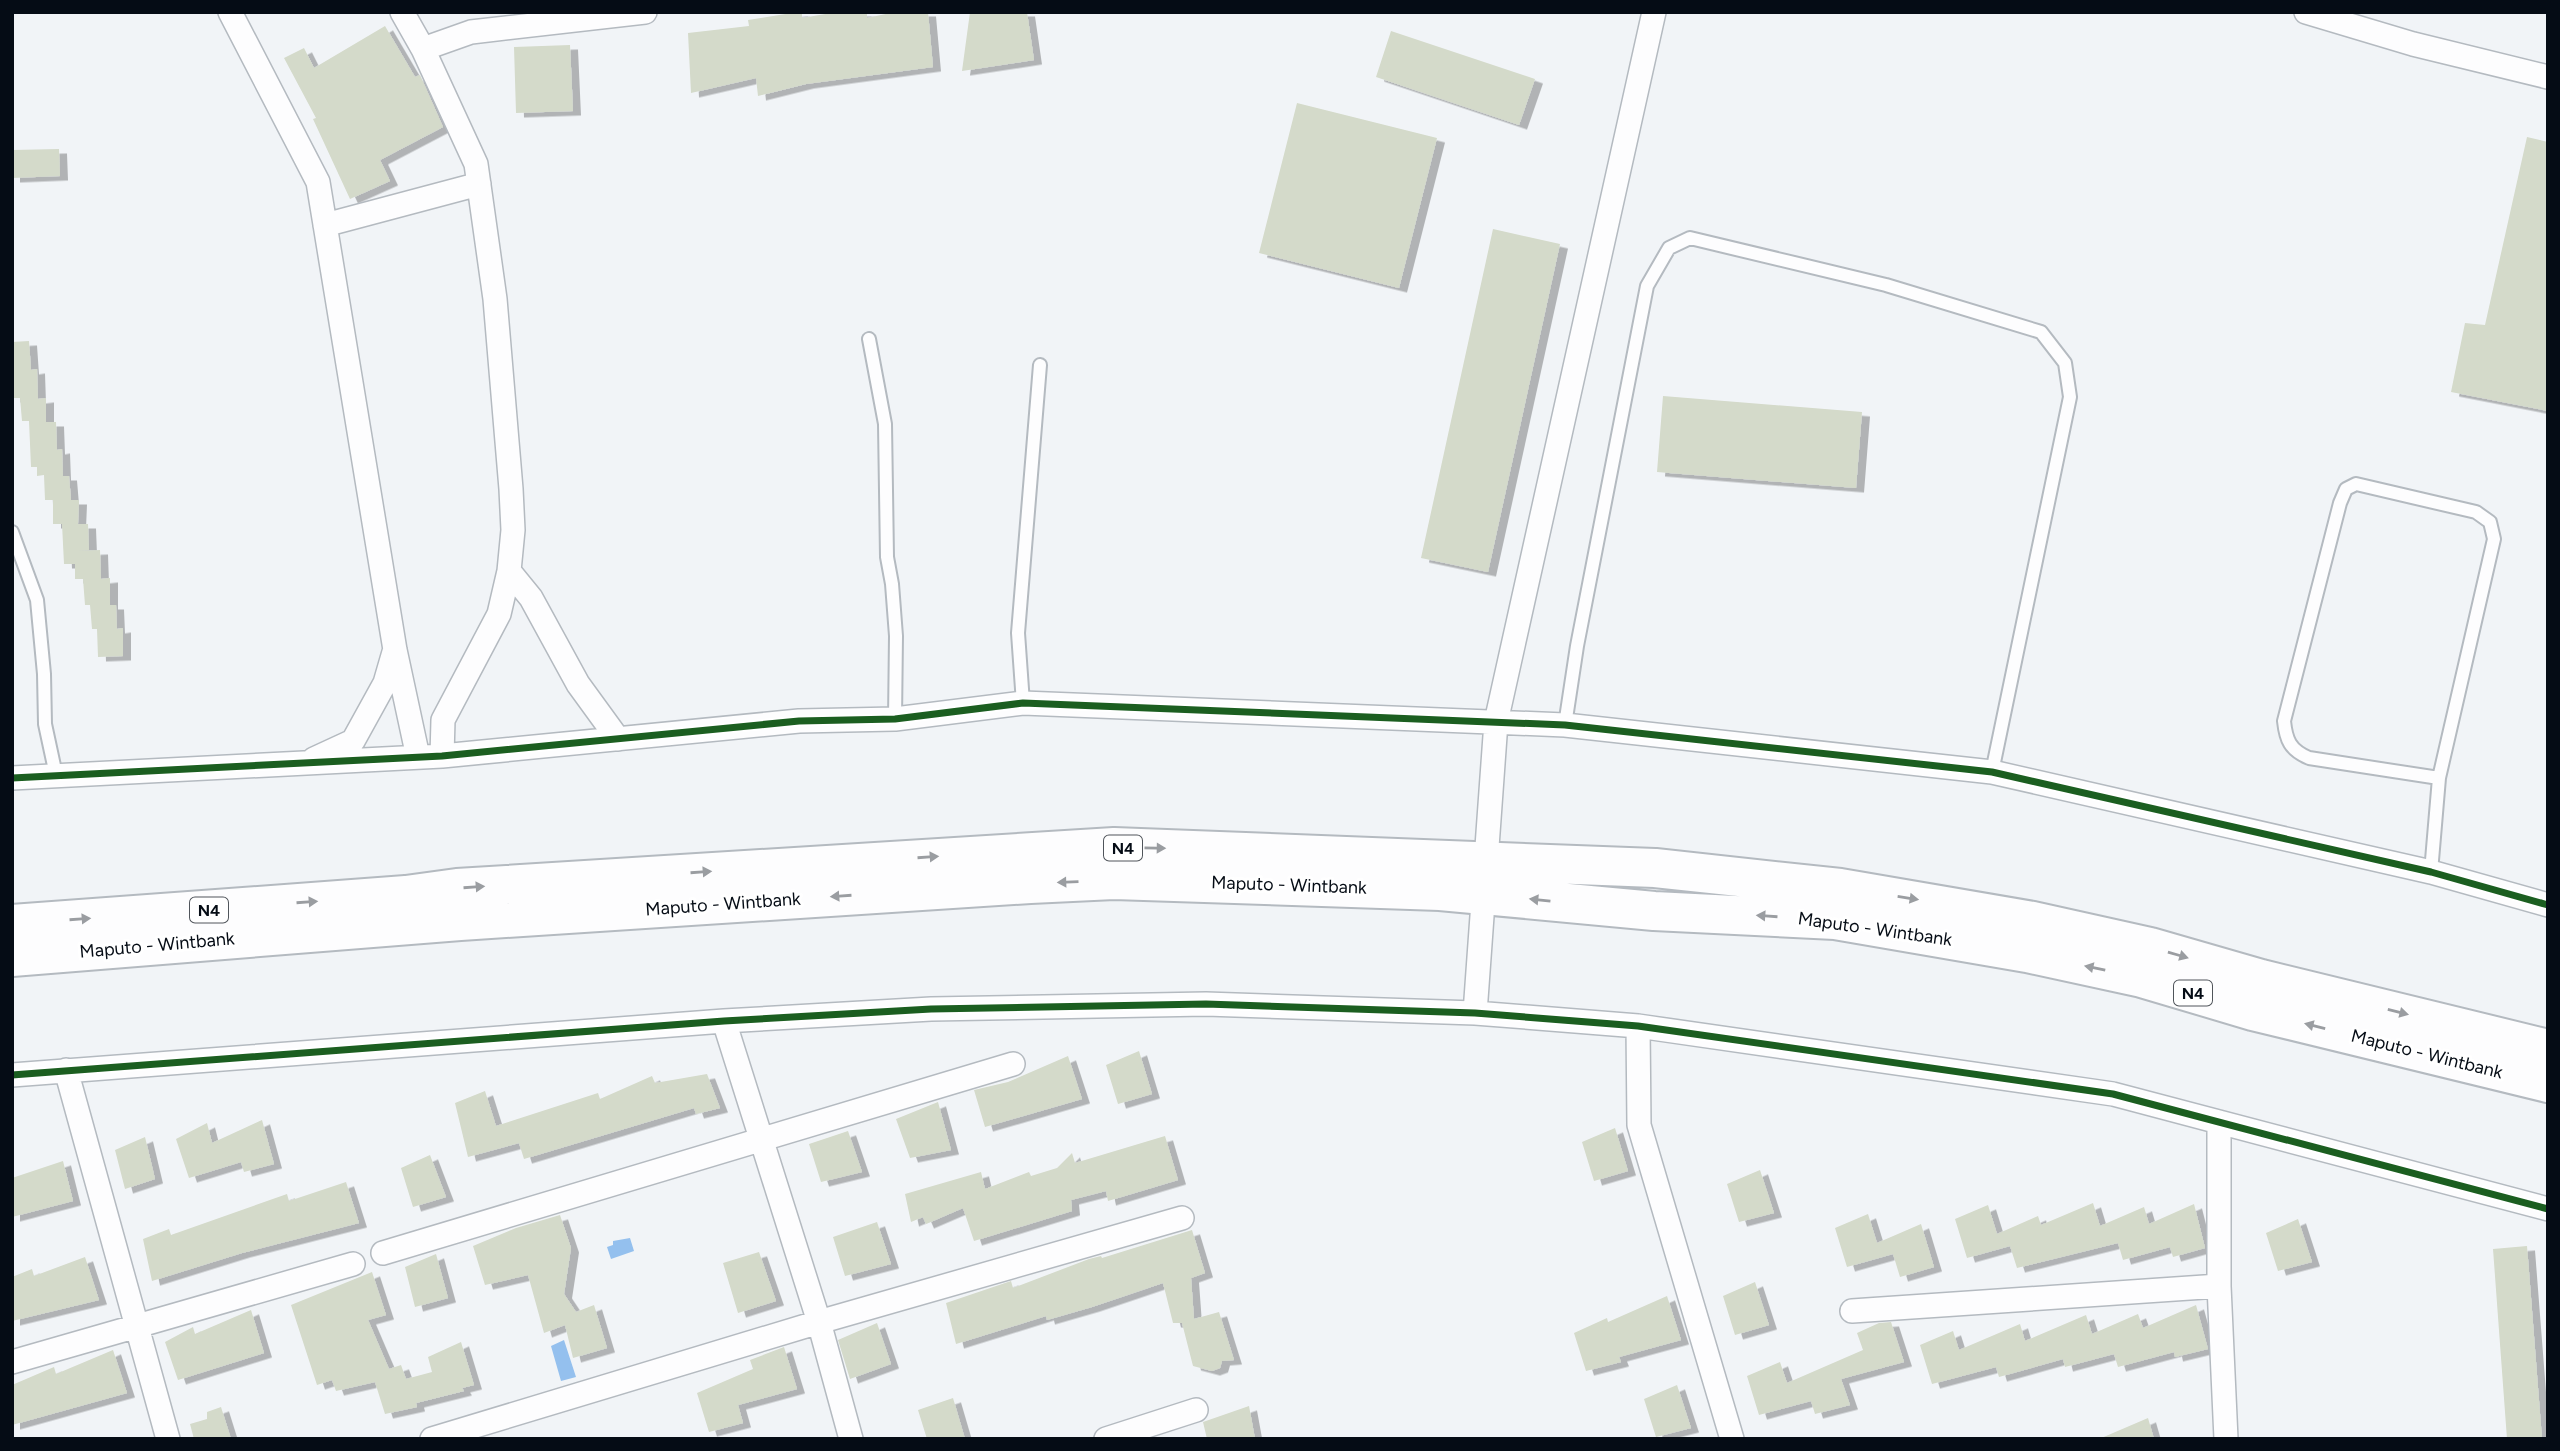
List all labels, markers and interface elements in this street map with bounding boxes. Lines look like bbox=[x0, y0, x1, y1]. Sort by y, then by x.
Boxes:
road number: N4 bbox=[1104, 835, 1142, 860]
one-way arrow bbox=[1144, 843, 1166, 854]
one-way arrow bbox=[917, 852, 939, 863]
one-way arrow bbox=[690, 866, 712, 877]
street label: Maputo - Wintbank bbox=[1211, 871, 1367, 899]
one-way arrow bbox=[1057, 877, 1079, 888]
one-way arrow bbox=[463, 881, 485, 892]
street label: Maputo - Wintbank bbox=[645, 888, 802, 920]
one-way arrow bbox=[830, 890, 852, 901]
one-way arrow bbox=[1897, 893, 1919, 904]
one-way arrow bbox=[1529, 894, 1551, 905]
one-way arrow bbox=[296, 897, 318, 908]
road number: N4 bbox=[190, 898, 228, 922]
street label: Maputo - Wintbank bbox=[1796, 907, 1954, 951]
one-way arrow bbox=[1756, 910, 1778, 921]
one-way arrow bbox=[70, 913, 92, 924]
street label: Maputo - Wintbank bbox=[79, 927, 236, 963]
one-way arrow bbox=[2168, 950, 2189, 960]
one-way arrow bbox=[2084, 963, 2106, 974]
road number: N4 bbox=[2174, 981, 2212, 1006]
one-way arrow bbox=[2387, 1007, 2409, 1018]
one-way arrow bbox=[2304, 1020, 2326, 1031]
street label: Maputo - Wintbank bbox=[2349, 1025, 2505, 1084]

